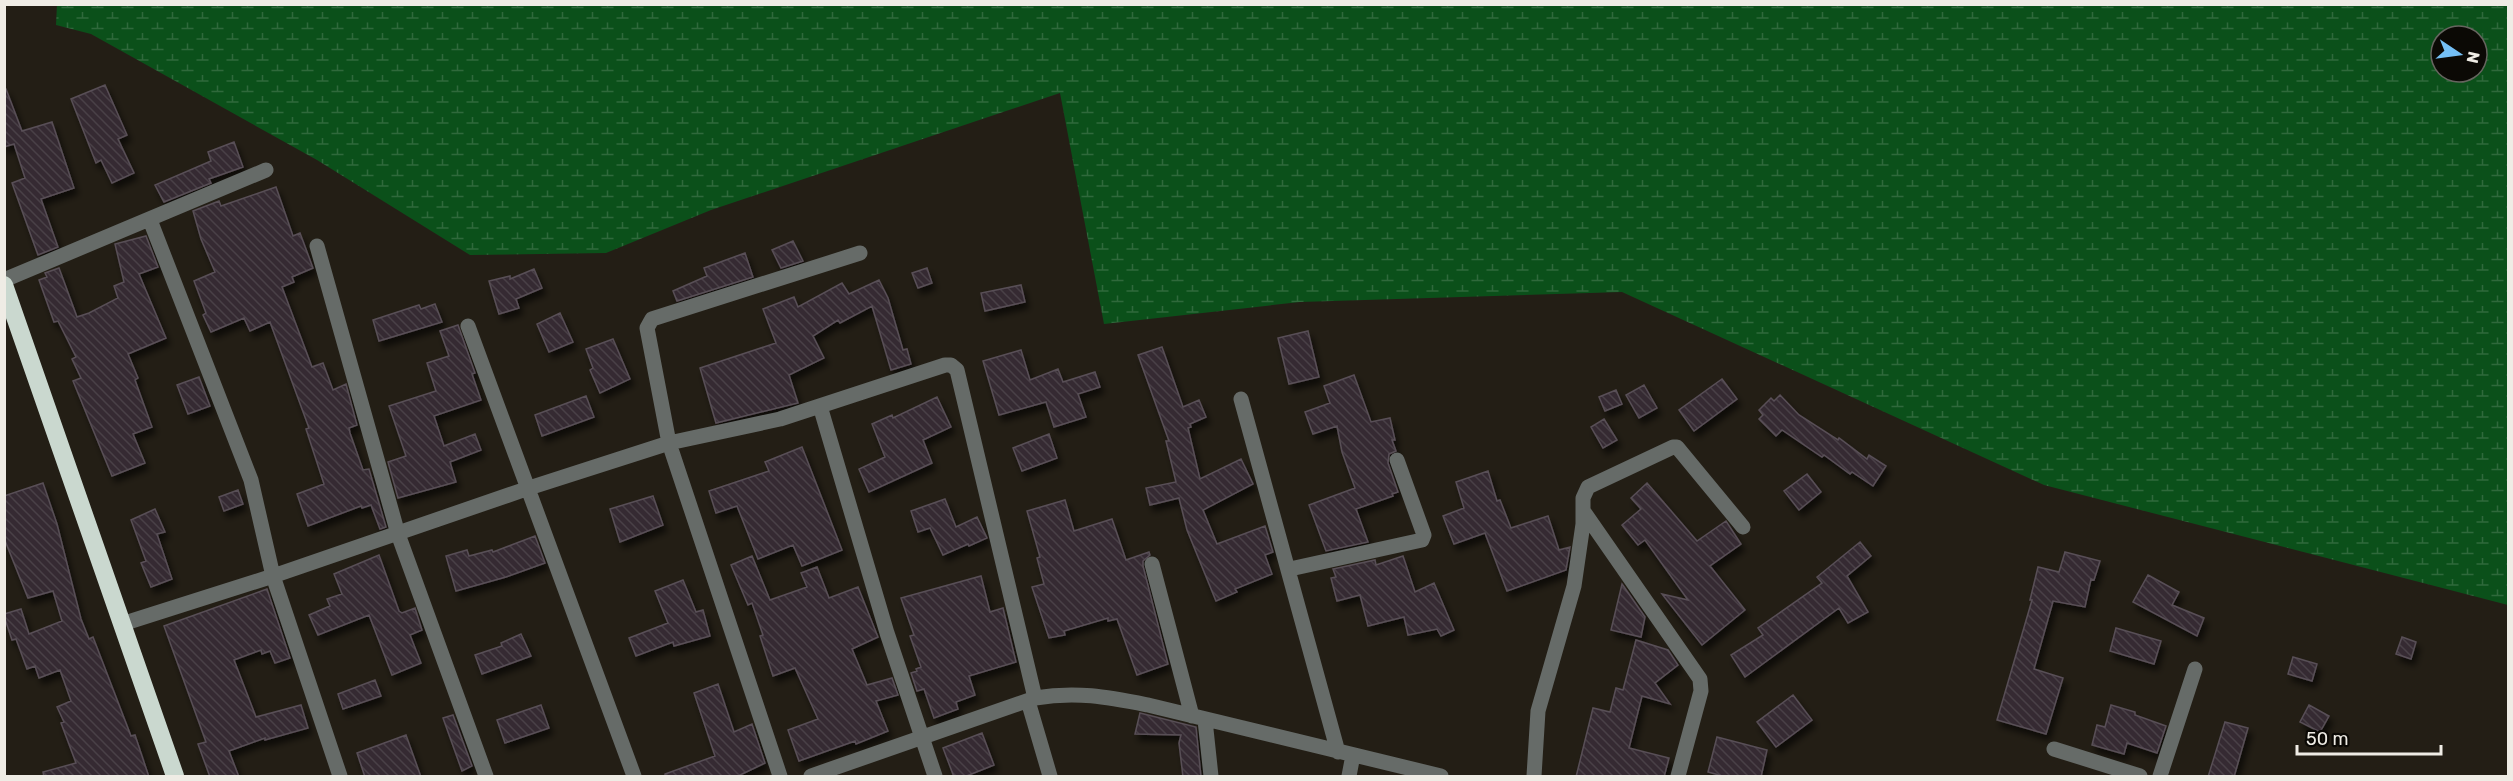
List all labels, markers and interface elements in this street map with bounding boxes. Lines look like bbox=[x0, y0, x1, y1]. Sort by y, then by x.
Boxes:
north arrow bbox=[2429, 24, 2489, 84]
text: N bbox=[2463, 50, 2484, 65]
scale bar bbox=[2297, 718, 2441, 756]
text: 50 m bbox=[2306, 728, 2349, 750]

